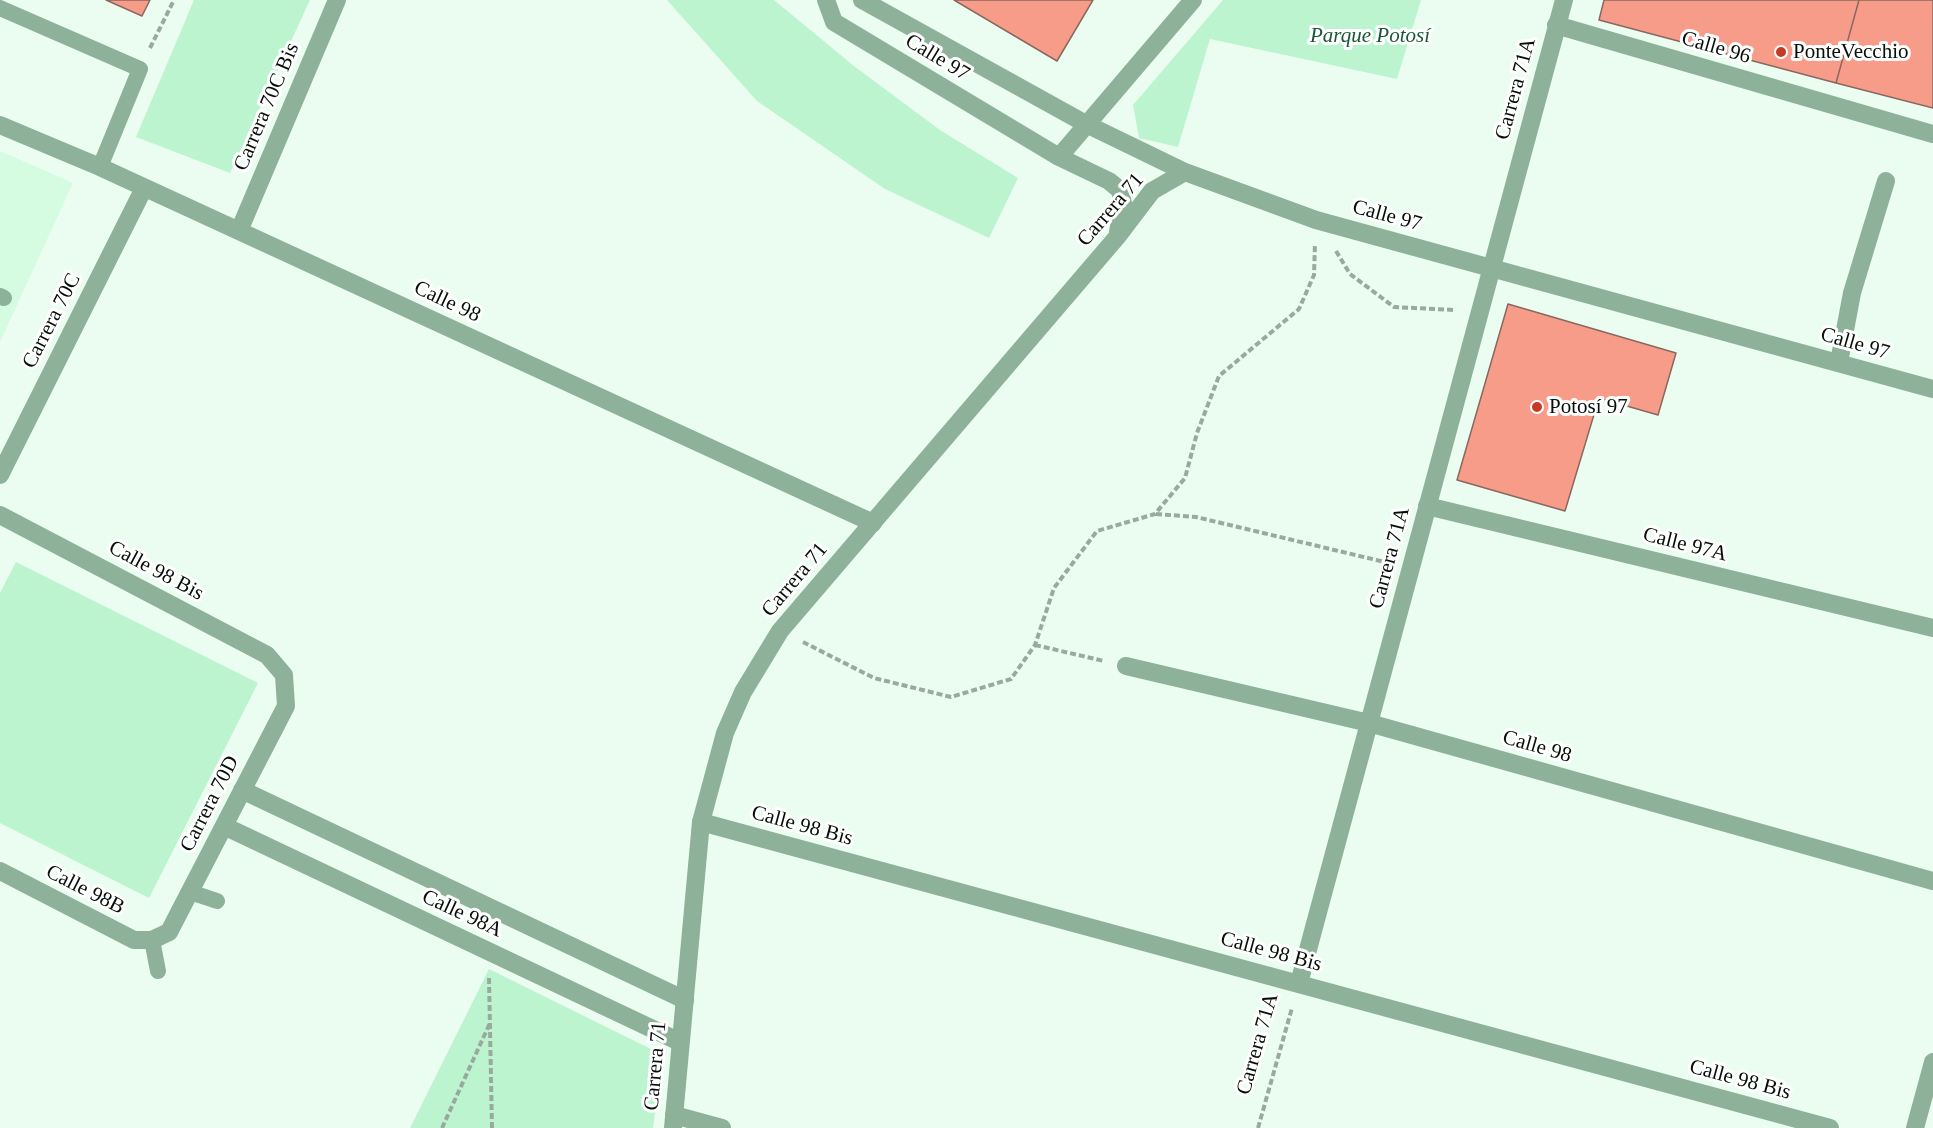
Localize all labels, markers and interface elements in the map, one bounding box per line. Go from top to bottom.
park label: Parque Potosí [1310,23,1430,49]
street label: Calle 96 [1679,26,1753,70]
street label: Calle 97 [900,29,974,87]
street label: Carrera 71A [1490,35,1542,143]
street label: Carrera 70C Bis [229,39,305,175]
place label: PonteVecchio [1793,39,1908,65]
marker: PonteVecchio [1774,45,1788,59]
street label: Carrera 71 [1072,168,1150,252]
street label: Calle 97 [1350,195,1424,237]
street label: Carrera 70C [17,269,87,373]
street label: Calle 98 [410,276,484,328]
street label: Calle 97 [1818,322,1892,366]
place label: Potosí 97 [1549,394,1628,420]
marker: Potosí 97 [1530,400,1544,414]
street label: Carrera 71A [1364,504,1416,612]
street label: Calle 97A [1640,522,1730,568]
street label: Calle 98 Bis [104,536,208,606]
street label: Carrera 71 [757,538,833,622]
street label: Calle 98 [1500,725,1574,769]
street label: Carrera 70D [175,752,245,856]
street label: Calle 98 Bis [749,800,855,852]
street label: Calle 98B [42,860,128,920]
street label: Calle 98A [418,884,506,944]
street label: Calle 98 Bis [1218,926,1324,978]
street label: Carrera 71A [1232,990,1284,1098]
street label: Carrera 71 [640,1020,672,1112]
street label: Calle 98 Bis [1687,1054,1793,1106]

